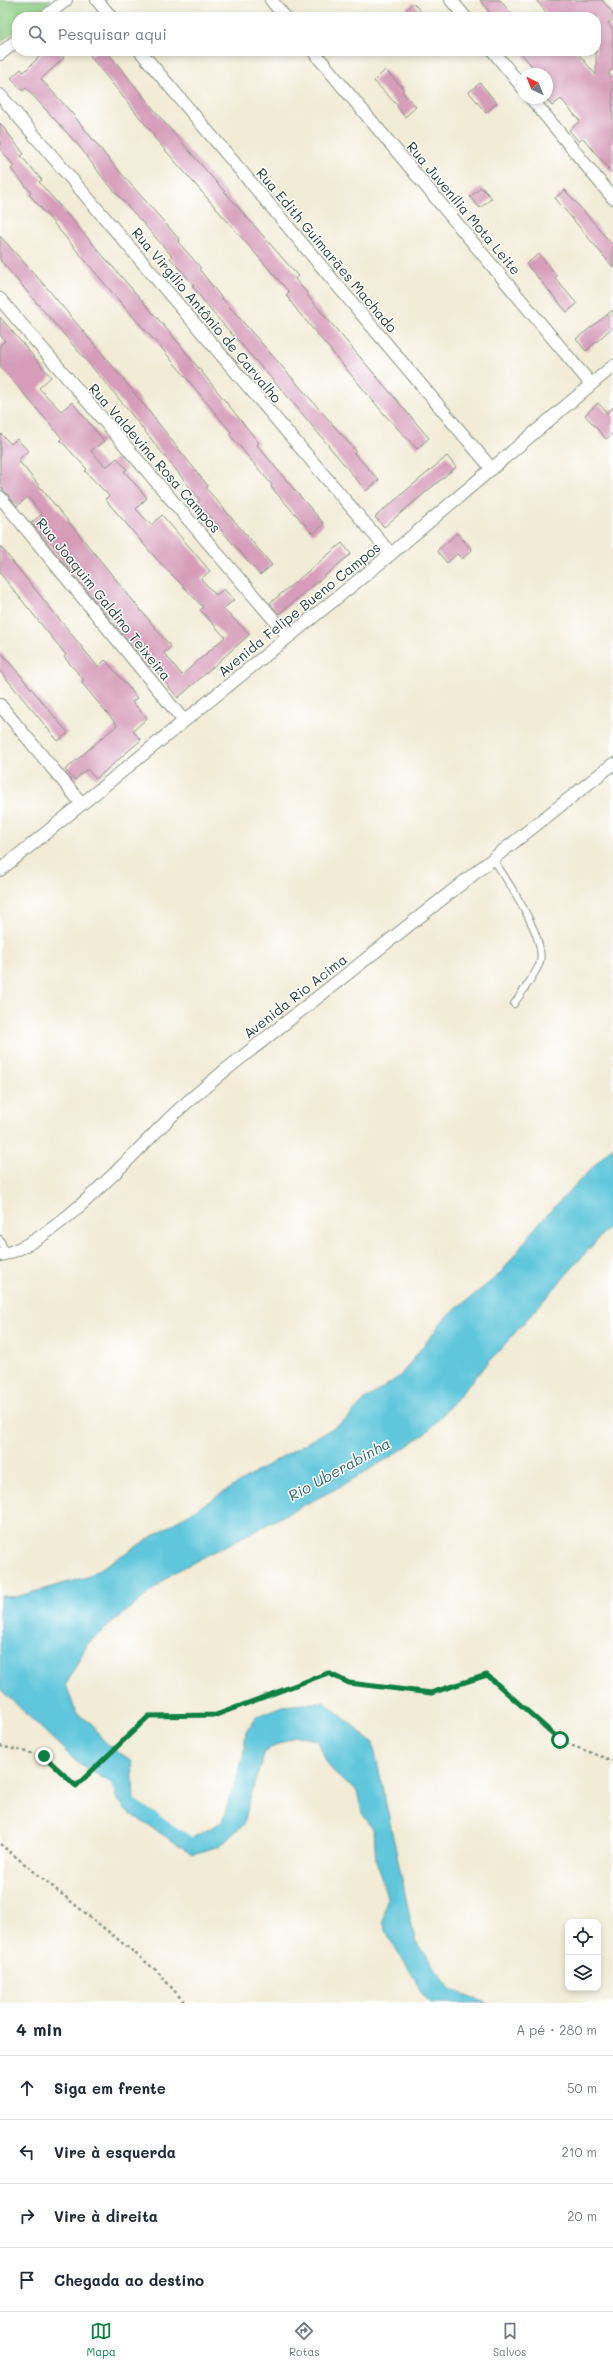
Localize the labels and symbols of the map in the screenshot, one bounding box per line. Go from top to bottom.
north arrow [517,68,553,104]
street label: Rua Juvenília Mota Leite [403,137,525,279]
street label: Rua Edith Guimarães Machado [252,164,402,336]
street label: Rua Virgílio Antônio de Carvalho [128,223,286,407]
street label: Rua Valdevina Rosa Campos [85,379,225,537]
street label: Rua Joaquim Galdino Teixeira [32,514,176,684]
street label: Avenida Felipe Bueno Campos [214,538,384,680]
street label: Avenida Rio Acima [239,950,351,1042]
water label: Rio Uberabinha [284,1433,394,1505]
route start [551,1731,569,1749]
route end [35,1747,53,1765]

